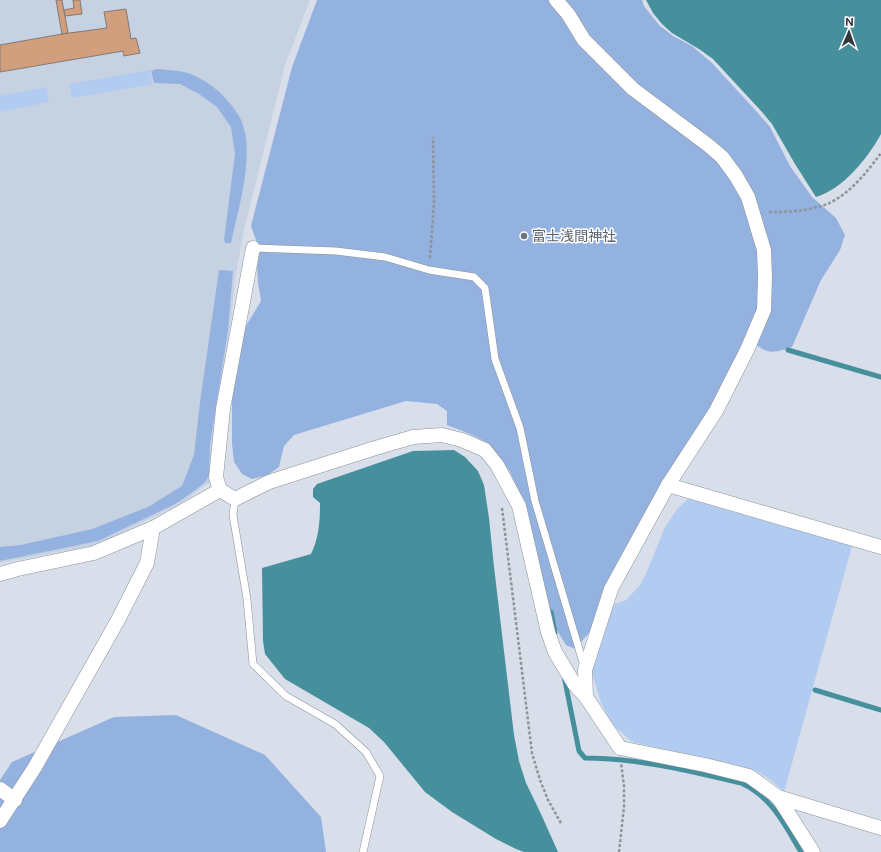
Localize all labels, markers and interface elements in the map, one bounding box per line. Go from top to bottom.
north arrow [829,12,869,52]
text: N [845,16,854,28]
place label: 富士浅間神社 [532,228,616,244]
marker: 富士浅間神社 [519,231,529,241]

